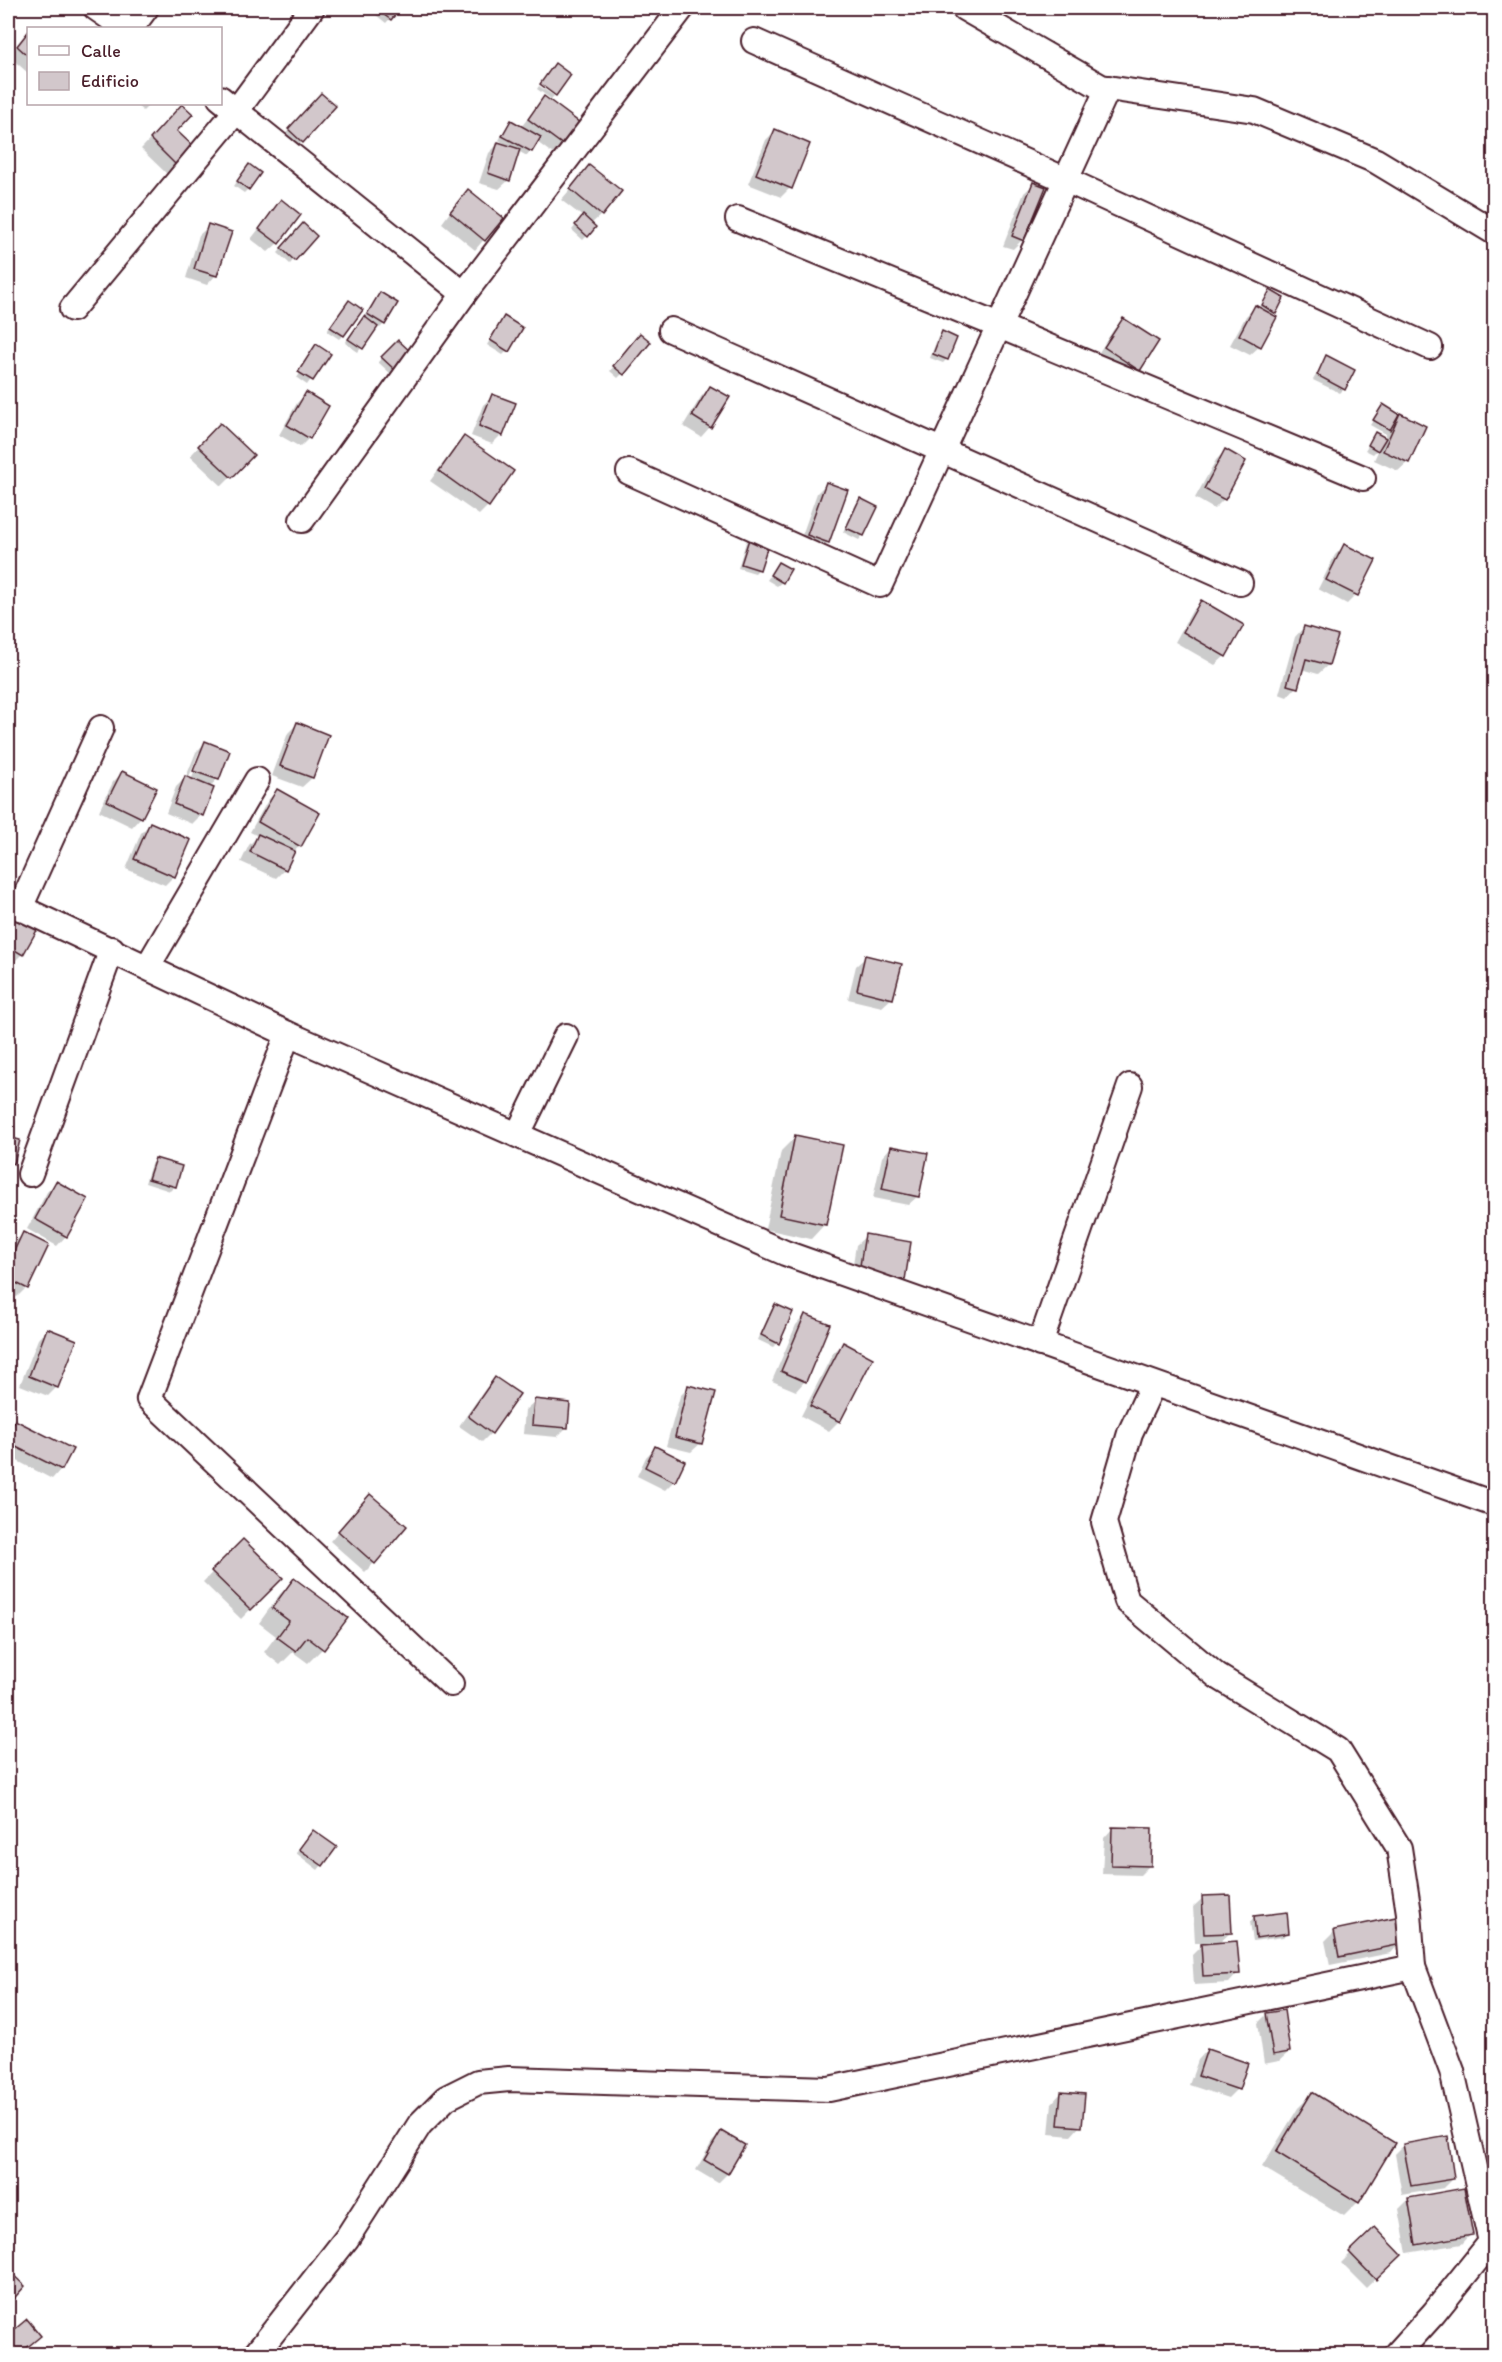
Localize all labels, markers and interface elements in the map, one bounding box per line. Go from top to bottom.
legend [27,27,222,105]
text: Calle [81,40,121,62]
text: Edificio [81,70,139,92]

